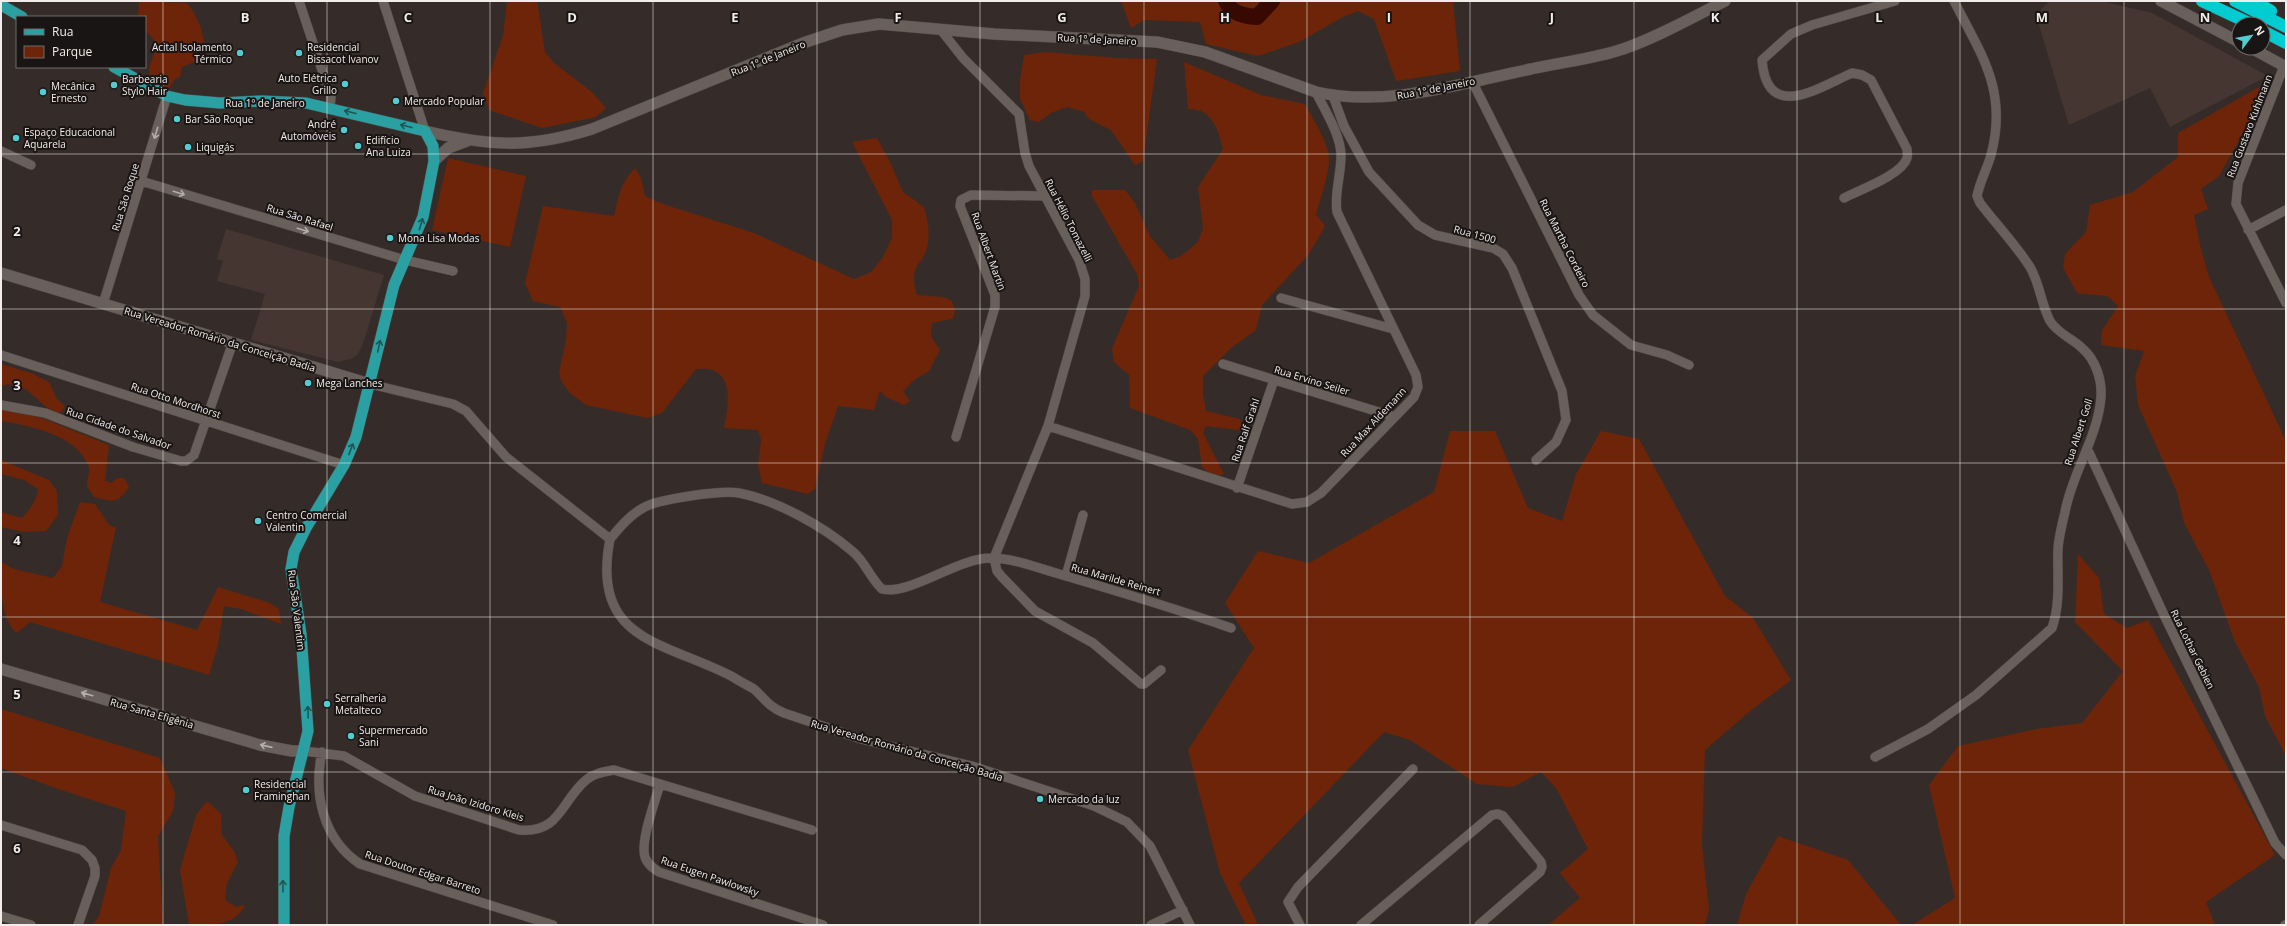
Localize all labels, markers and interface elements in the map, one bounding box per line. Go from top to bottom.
text: B [241,8,250,26]
text: C [404,8,412,26]
text: D [567,8,577,26]
text: E [731,8,739,26]
text: F [894,8,902,26]
text: G [1057,8,1067,26]
text: H [1220,8,1230,26]
text: I [1387,8,1391,26]
text: J [1549,8,1554,26]
text: K [1711,8,1720,26]
text: L [1875,8,1883,26]
text: M [2036,8,2048,26]
text: N [2200,8,2210,26]
legend [16,16,146,68]
north arrow [2231,16,2271,56]
text: Rua [52,23,73,40]
text: N [2251,23,2269,38]
street label: Rua 1º de Janeiro [1057,30,1137,48]
street label: Rua 1º de Janeiro [729,37,807,79]
place label: Acital Isolamento Térmico [152,40,232,66]
place label: Residencial Bissacot Ivanov [307,40,379,66]
text: Parque [52,43,92,60]
marker: Acital Isolamento Térmico [235,48,245,58]
marker: Residencial Bissacot Ivanov [294,48,304,58]
place label: Auto Elétrica Grillo [278,71,337,97]
place label: Barbearia Stylo Hair [122,72,168,98]
street label: Rua Gustavo Kuhlmann [2223,72,2275,180]
street label: Rua 1º de Janeiro [1396,74,1476,102]
place label: Mecânica Ernesto [51,79,95,105]
marker: Auto Elétrica Grillo [340,79,350,89]
marker: Barbearia Stylo Hair [109,80,119,90]
marker: Mecânica Ernesto [38,87,48,97]
place label: Mercado Popular [404,94,484,108]
street label: Rua 1º de Janeiro [225,96,305,110]
marker: Mercado Popular [391,96,401,106]
one-way arrow [344,108,357,116]
place label: Bar São Roque [185,112,254,126]
marker: Bar São Roque [172,114,182,124]
place label: André Automóveis [281,117,336,143]
one-way arrow [400,122,413,130]
place label: Espaço Educacional Aquarela [24,125,115,151]
marker: André Automóveis [339,125,349,135]
one-way arrow [152,127,159,140]
marker: Espaço Educacional Aquarela [11,133,21,143]
place label: Edifício Ana Luiza [366,133,411,159]
place label: Liquigás [196,140,235,154]
marker: Edifício Ana Luiza [353,141,363,151]
marker: Liquigás [183,142,193,152]
street label: Rua São Roque [108,161,142,233]
street label: Rua Hélio Tomazelli [1042,176,1096,264]
one-way arrow [172,190,185,197]
street label: Rua Martha Cordeiro [1537,196,1593,290]
street label: Rua São Rafael [265,200,335,234]
street label: Rua Albert Martin [968,210,1010,292]
one-way arrow [418,217,425,230]
text: 2 [13,222,21,240]
street label: Rua 1500 [1452,222,1498,246]
one-way arrow [297,227,310,234]
place label: Mona Lisa Modas [398,231,480,245]
marker: Mona Lisa Modas [385,233,395,243]
street label: Rua Vereador Romário da Conceição Badia [123,303,317,375]
one-way arrow [375,340,383,353]
street label: Rua Ervino Seiler [1273,362,1351,398]
text: 3 [13,376,21,394]
place label: Mega Lanches [316,376,383,390]
marker: Mega Lanches [303,378,313,388]
street label: Rua Otto Mordhorst [129,379,223,421]
street label: Rua Max Aldemann [1337,384,1409,460]
street label: Rua Ralf Grahl [1228,396,1262,464]
street label: Rua Albert Goll [2061,397,2095,467]
street label: Rua Cidade do Salvador [65,403,173,453]
one-way arrow [348,444,356,456]
place label: Centro Comercial Valentin [266,508,347,534]
marker: Centro Comercial Valentin [253,516,263,526]
text: 4 [13,531,21,549]
street label: Rua Marilde Reinert [1070,560,1163,599]
street label: Rua São Valentim [285,569,309,651]
street label: Rua Lothar Gebien [2168,607,2218,691]
text: 5 [13,685,21,703]
one-way arrow [81,690,94,697]
place label: Serralheria Metalteco [335,691,386,717]
street label: Rua Santa Efigênia [109,694,195,732]
marker: Serralheria Metalteco [322,699,332,709]
one-way arrow [304,706,311,719]
street label: Rua Vereador Romário da Conceição Badia [809,716,1005,784]
place label: Supermercado Sani [359,723,428,749]
marker: Supermercado Sani [346,731,356,741]
one-way arrow [259,742,272,750]
place label: Residencial Framinghan [254,777,310,803]
street label: Rua João Izidoro Kleis [426,782,526,824]
marker: Residencial Framinghan [241,785,251,795]
place label: Mercado da luz [1048,792,1120,806]
marker: Mercado da luz [1035,794,1045,804]
text: 6 [13,839,21,857]
street label: Rua Doutor Edgar Barreto [363,847,483,897]
street label: Rua Eugen Pawlowsky [659,853,762,900]
one-way arrow [279,880,287,893]

